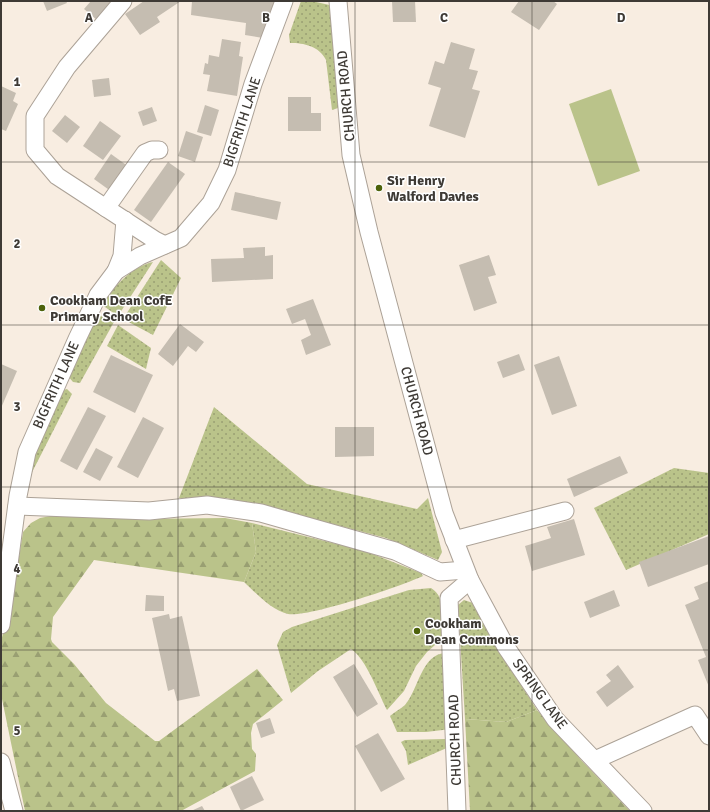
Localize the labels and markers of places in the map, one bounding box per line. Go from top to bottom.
place label: Sir Henry Walford Davies [387,172,479,205]
marker: Sir Henry Walford Davies [374,183,384,193]
place label: Cookham Dean CofE Primary School [50,292,173,325]
marker: Cookham Dean CofE Primary School [37,303,47,313]
place label: Cookham Dean Commons [425,615,519,648]
marker: Cookham Dean Commons [412,626,422,636]

